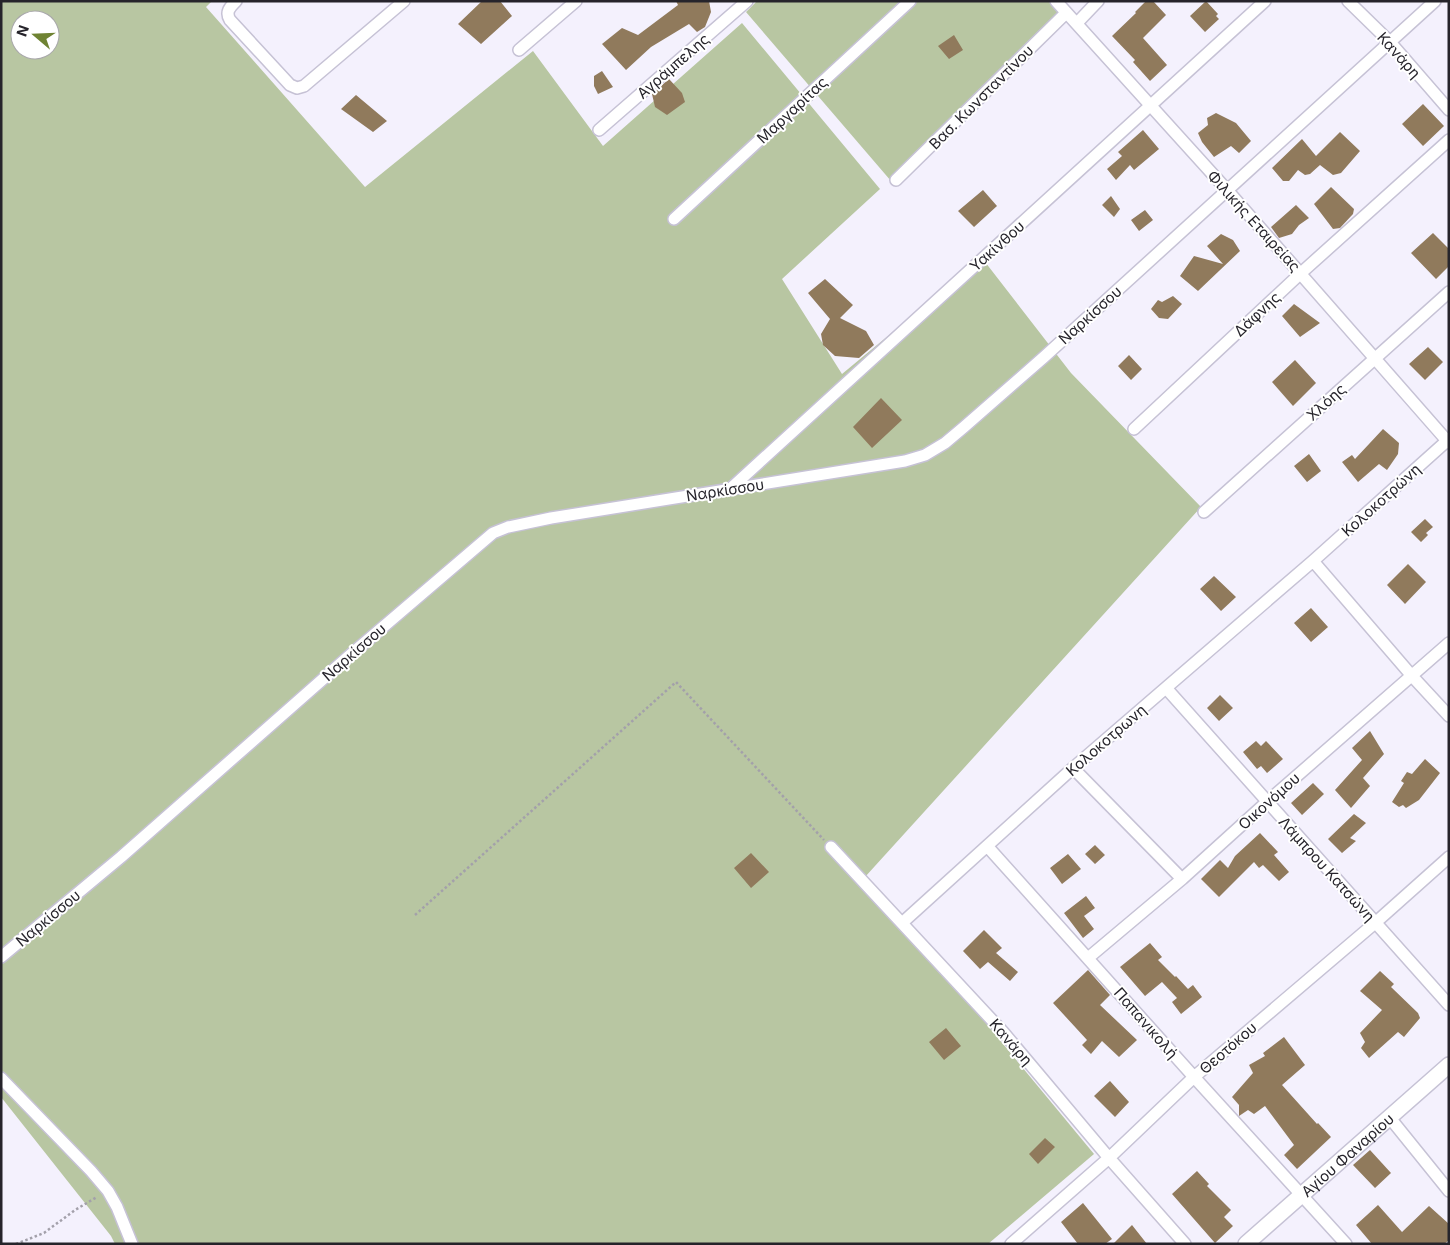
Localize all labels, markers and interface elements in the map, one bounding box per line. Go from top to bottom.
north arrow [10,10,60,60]
text: N [12,23,32,38]
street label: Κανάρη [1373,28,1425,82]
street label: Αγράμπελης [633,29,713,103]
street label: Βασ. Κωνσταντίνου [925,41,1037,153]
street label: Μαργαρίτας [753,72,831,148]
street label: Φιλικής Εταιρείας [1203,166,1305,276]
street label: Υακίνθου [966,216,1028,276]
street label: Ναρκίσσου [1054,282,1126,348]
street label: Δάφνης [1230,288,1284,340]
street label: Χλόης [1302,379,1350,425]
street label: Κολοκοτρώνη [1337,459,1425,541]
street label: Ναρκίσσου [685,474,765,506]
street label: Ναρκίσσου [318,619,390,685]
street label: Κολοκοτρωνη [1062,700,1150,780]
street label: Οικονόμου [1234,768,1304,834]
street label: Λάμπρου Κατσώνη [1275,813,1379,925]
street label: Ναρκίσσου [12,885,84,951]
street label: Παπανικολή [1110,983,1182,1063]
street label: Κανάρη [985,1015,1037,1069]
street label: Θεοτόκου [1195,1018,1261,1078]
street label: Αγίου Φαναρίου [1297,1109,1397,1201]

